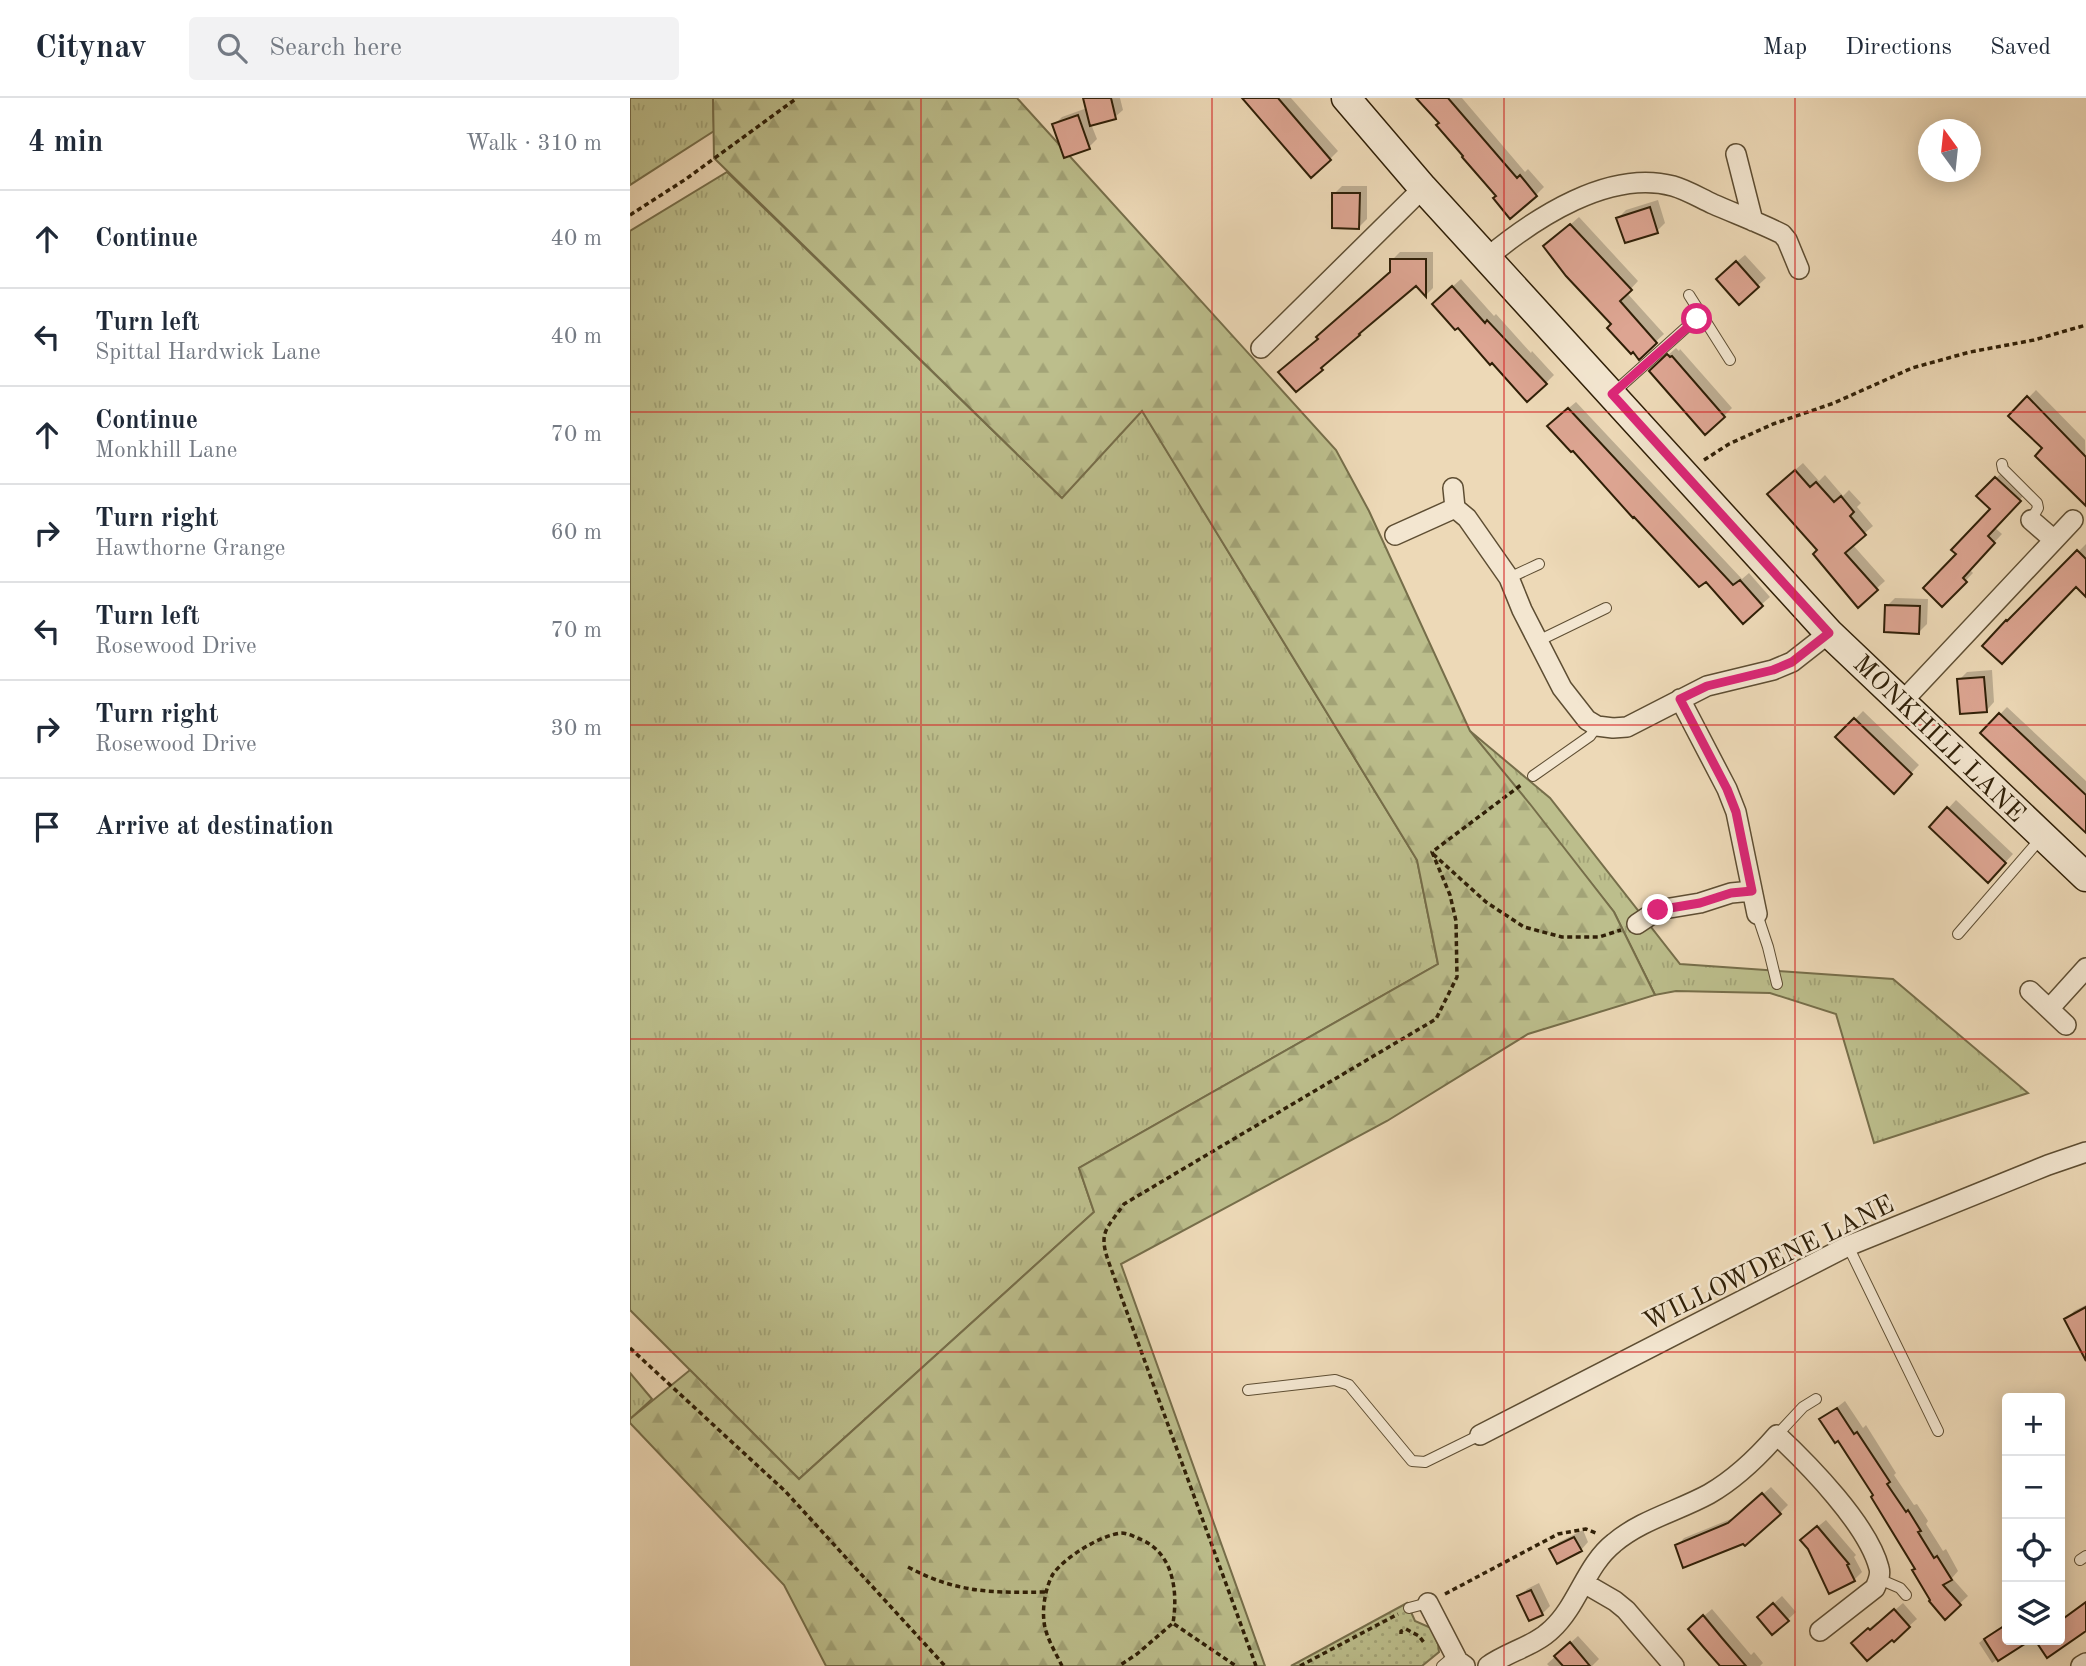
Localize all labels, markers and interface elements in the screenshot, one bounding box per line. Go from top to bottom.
search box [189,17,679,80]
icon: search [213,29,251,67]
text: Citynav [35,32,147,65]
text: Search here [269,35,402,61]
text: Map [1763,36,1807,60]
text: Directions [1845,36,1952,60]
text: Saved [1990,36,2051,60]
north arrow [1918,119,1981,182]
text: 4 min [28,128,103,158]
text: Walk · 310 m [466,132,602,155]
icon: ahead [28,220,66,258]
text: Continue [95,226,198,252]
text: 40 m [551,227,602,250]
route start [1681,303,1712,334]
text: Turn left [95,310,200,336]
icon: left [28,318,66,356]
text: 40 m [551,325,602,348]
text: Spittal Hardwick Lane [95,341,321,364]
text: Continue [95,408,198,434]
icon: ahead [28,416,66,454]
text: 70 m [551,423,602,446]
text: Monkhill Lane [95,439,237,462]
text: Turn right [95,506,218,532]
icon: right [28,514,66,552]
text: 60 m [551,521,602,544]
text: Hawthorne Grange [95,537,285,560]
text: Turn left [95,604,200,630]
icon: left [28,612,66,650]
text: 70 m [551,619,602,642]
text: Rosewood Drive [95,635,257,658]
street label: MONKHILL LANE [1848,651,2030,828]
text: Turn right [95,702,218,728]
icon: right [28,710,66,748]
text: 30 m [551,717,602,740]
text: Rosewood Drive [95,733,257,756]
icon: arrive [28,808,66,846]
text: Arrive at destination [95,814,334,840]
route end [1642,894,1673,925]
street label: WILLOWDENE LANE [1639,1192,1898,1336]
map controls [2002,1393,2065,1645]
button: + [2002,1393,2065,1456]
button: − [2002,1456,2065,1519]
button: locate [2002,1519,2065,1582]
button: layers [2002,1582,2065,1645]

